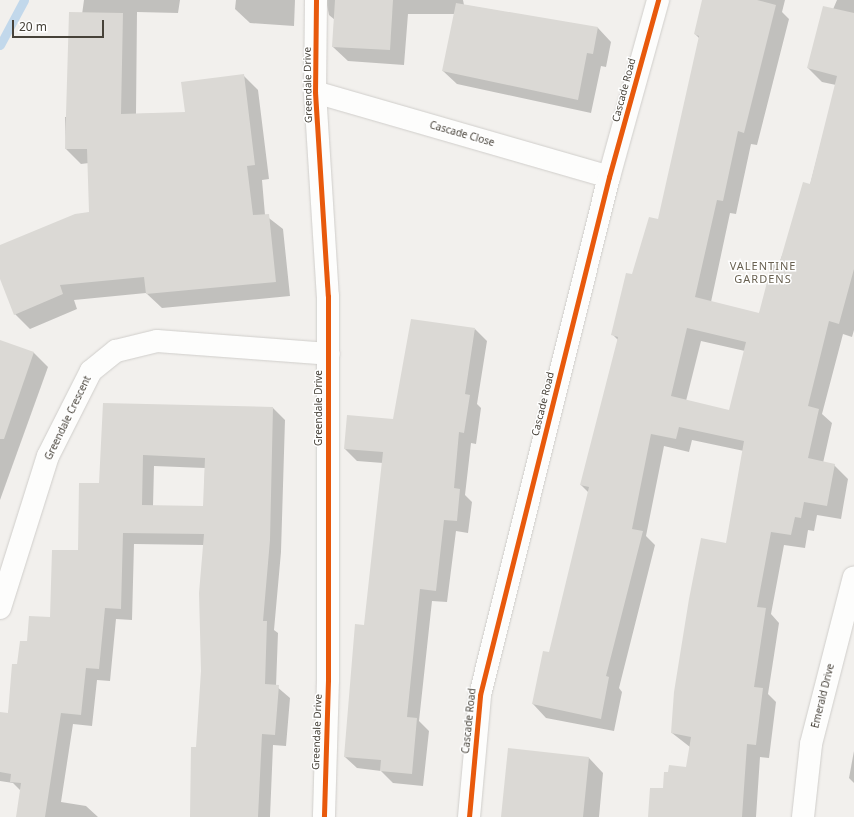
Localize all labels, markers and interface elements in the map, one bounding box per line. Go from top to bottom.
scale bar [14,12,106,38]
text: 20 m [19,18,47,35]
street label: Greendale Drive [301,47,315,123]
street label: Cascade Road [610,57,638,123]
street label: Cascade Close [428,119,496,149]
district label: VALENTINE GARDENS [730,260,796,286]
street label: Greendale Drive [313,370,325,446]
street label: Cascade Road [529,371,557,437]
street label: Greendale Crescent [42,374,94,462]
street label: Emerald Drive [809,662,837,730]
street label: Cascade Road [460,688,478,754]
street label: Greendale Drive [310,694,324,770]

